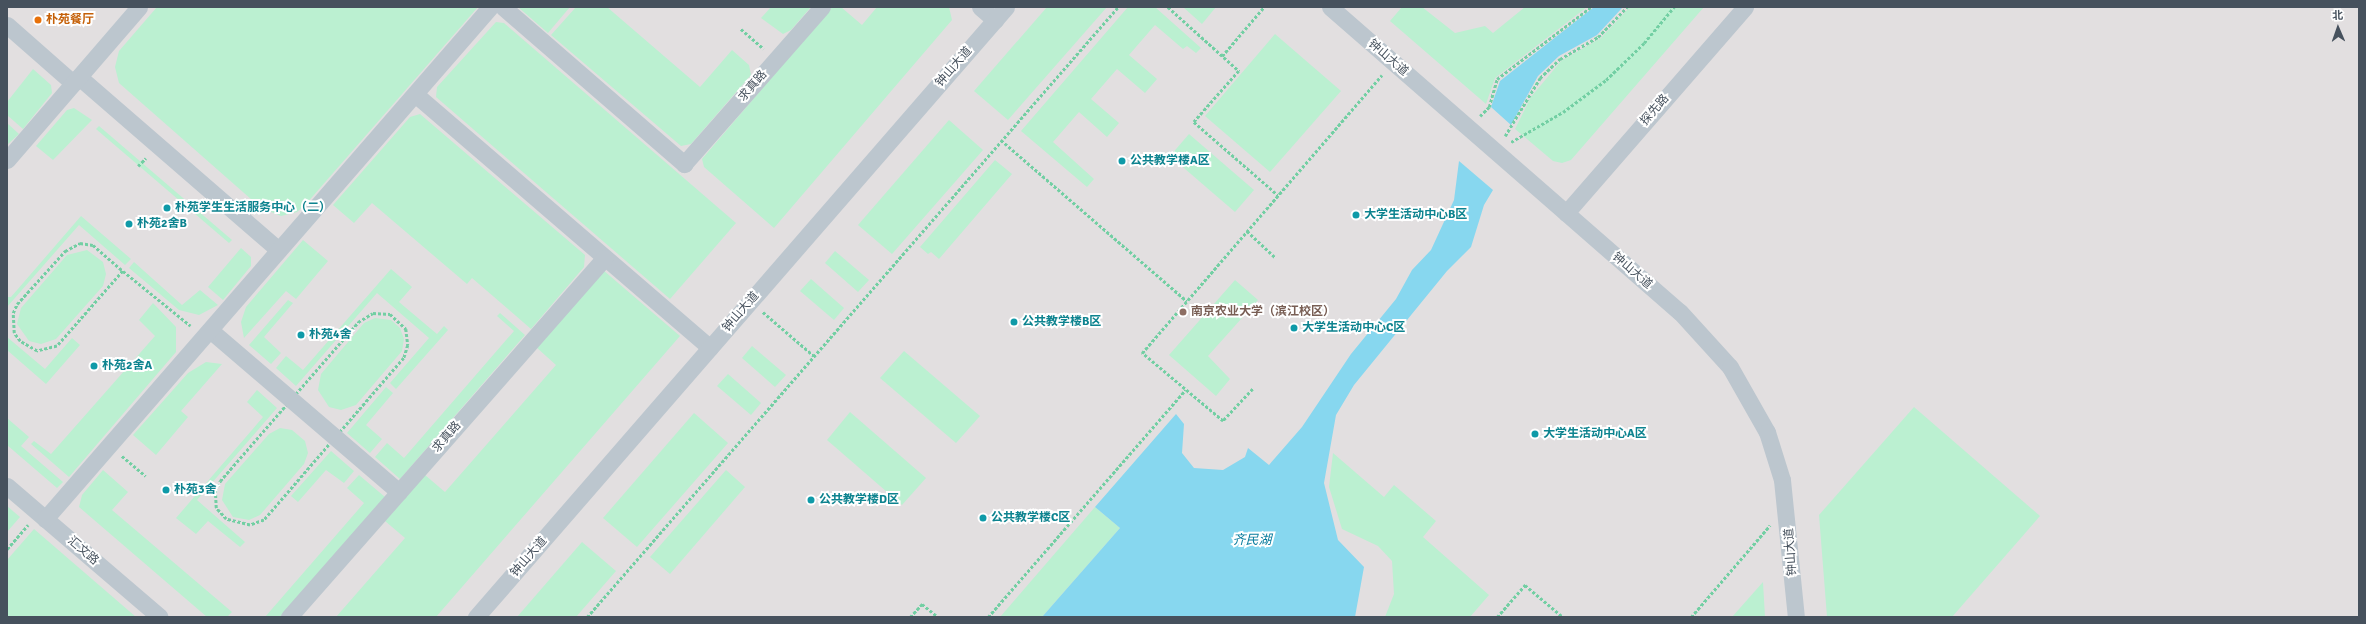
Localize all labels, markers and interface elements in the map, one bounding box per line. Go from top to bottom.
north arrow [2318,8,2358,48]
text: 北 [2332,9,2343,22]
place label: 朴苑餐厅 [46,13,94,27]
marker: 朴苑餐厅 [33,15,43,25]
street label: 钟山大道 [1365,37,1411,79]
street label: 钟山大道 [933,44,975,90]
street label: 求真路 [736,68,770,104]
street label: 探先路 [1638,92,1672,128]
place label: 公共教学楼A区 [1130,154,1210,168]
marker: 公共教学楼A区 [1117,156,1127,166]
place label: 朴苑学生生活服务中心（二） [175,201,331,215]
marker: 朴苑学生生活服务中心（二） [162,203,172,213]
place label: 大学生活动中心B区 [1364,208,1467,222]
marker: 大学生活动中心B区 [1351,210,1361,220]
place label: 朴苑2舍B [137,217,187,231]
marker: 朴苑2舍B [124,219,134,229]
street label: 钟山大道 [1609,250,1655,292]
street label: 钟山大道 [720,289,762,335]
place label: 南京农业大学（滨江校区） [1191,305,1335,319]
marker: 南京农业大学（滨江校区） [1178,307,1188,317]
place label: 公共教学楼B区 [1022,315,1101,329]
marker: 公共教学楼B区 [1009,317,1019,327]
place label: 大学生活动中心C区 [1302,321,1405,335]
marker: 大学生活动中心C区 [1289,323,1299,333]
place label: 朴苑4舍 [309,328,351,342]
marker: 朴苑4舍 [296,330,306,340]
place label: 朴苑2舍A [102,359,152,373]
marker: 朴苑2舍A [89,361,99,371]
street label: 求真路 [430,419,464,455]
place label: 大学生活动中心A区 [1543,427,1647,441]
marker: 大学生活动中心A区 [1530,429,1540,439]
place label: 朴苑3舍 [174,483,216,497]
marker: 朴苑3舍 [161,485,171,495]
place label: 公共教学楼D区 [819,493,899,507]
marker: 公共教学楼D区 [806,495,816,505]
place label: 公共教学楼C区 [991,511,1070,525]
marker: 公共教学楼C区 [978,513,988,523]
street label: 钟山大道 [1782,528,1800,576]
water label: 齐民湖 [1233,532,1271,548]
street label: 汇文路 [65,534,101,568]
street label: 钟山大道 [508,534,550,580]

